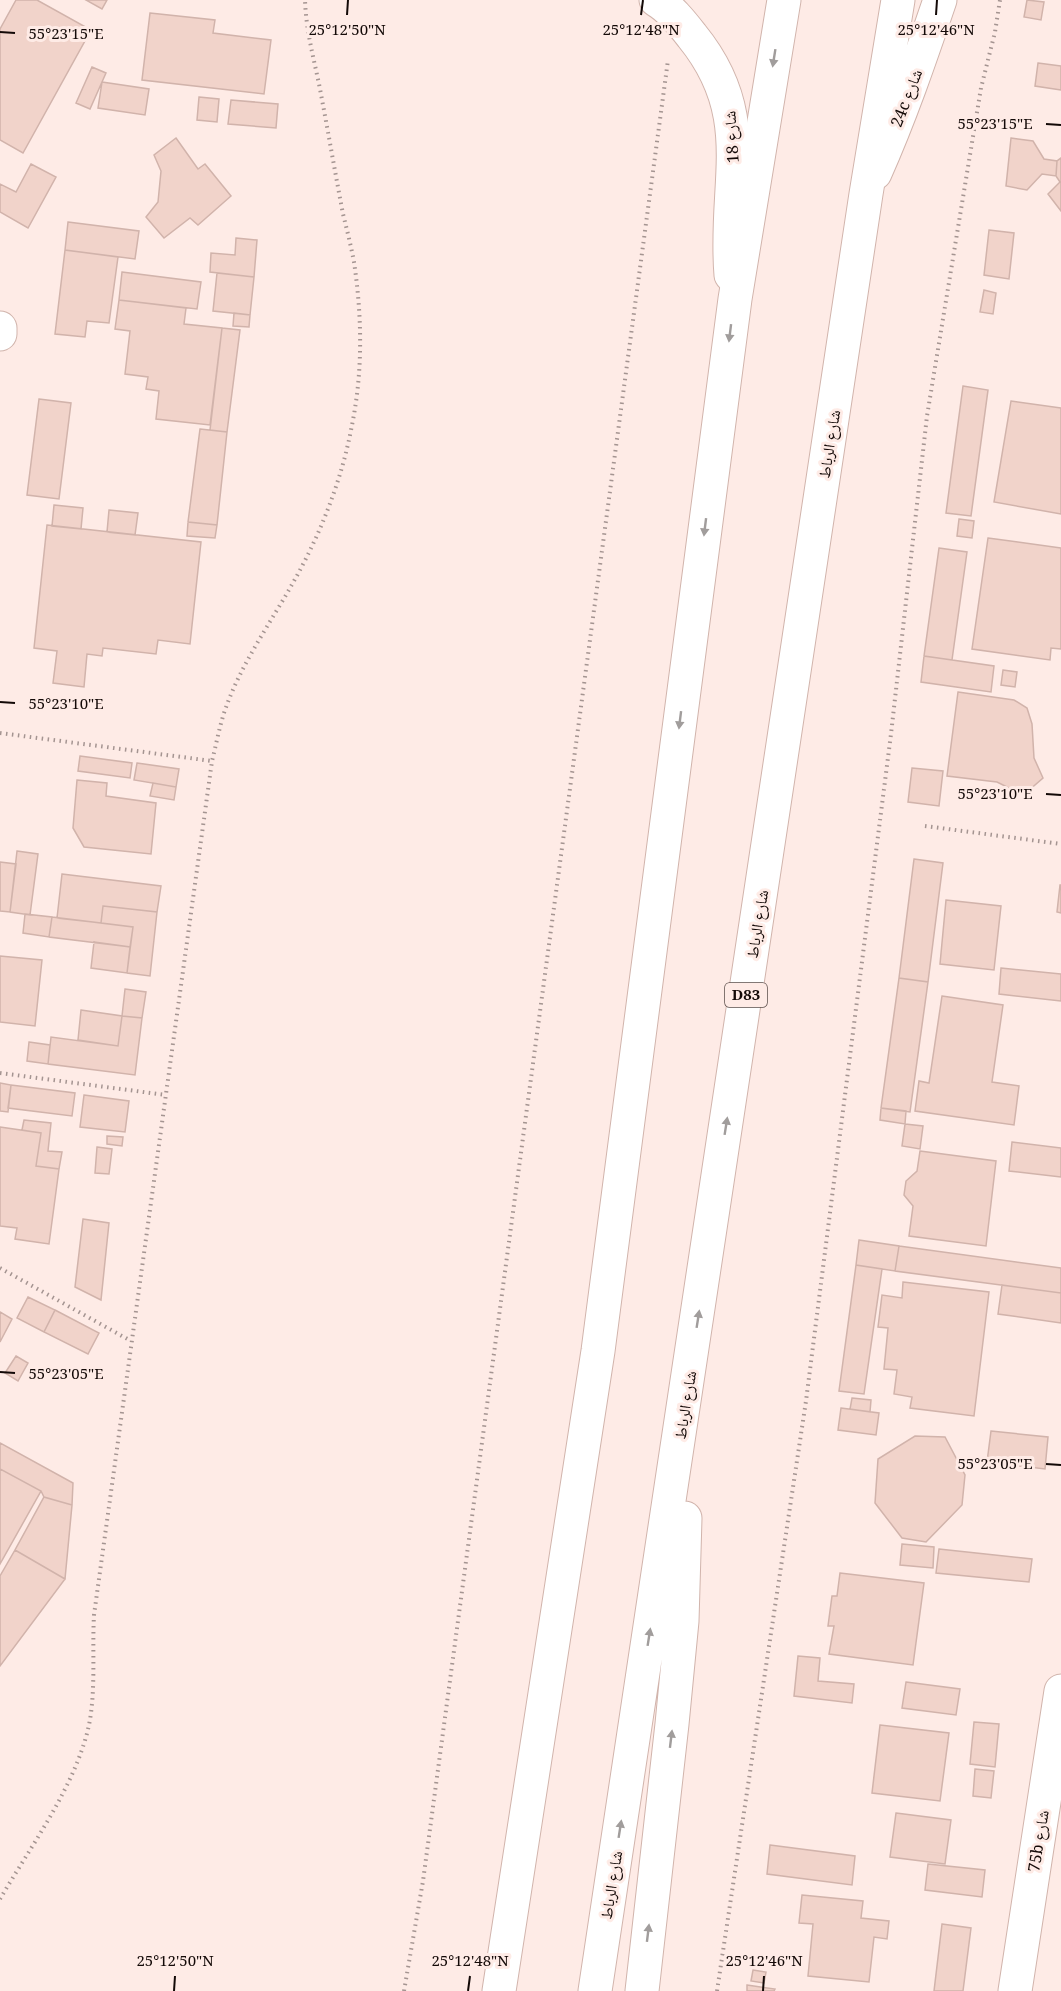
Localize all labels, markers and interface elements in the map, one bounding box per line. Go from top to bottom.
text: 25°12'50"N [308,19,386,39]
text: 25°12'48"N [602,19,680,39]
text: 25°12'46"N [897,19,975,39]
text: 55°23'15"E [28,23,104,43]
one-way arrow [770,48,779,67]
street label: 24c شارع [885,66,927,130]
street label: شارع 18 [718,110,744,164]
text: 55°23'15"E [957,113,1033,133]
one-way arrow [726,324,735,343]
street label: شارع الرباط [813,408,845,480]
one-way arrow [701,517,710,536]
text: 55°23'10"E [28,693,104,713]
one-way arrow [676,711,685,730]
text: 55°23'10"E [957,783,1033,803]
street label: شارع الرباط [741,888,773,960]
road number: D83 [725,983,767,1007]
one-way arrow [722,1117,731,1136]
one-way arrow [693,1310,702,1329]
text: 55°23'05"E [28,1363,104,1383]
street label: شارع الرباط [669,1369,701,1441]
text: 55°23'05"E [957,1453,1033,1473]
one-way arrow [645,1627,654,1646]
one-way arrow [666,1730,675,1749]
street label: 75b شارع [1022,1809,1054,1873]
one-way arrow [615,1820,624,1839]
street label: شارع الرباط [595,1849,627,1921]
one-way arrow [644,1923,653,1942]
text: 25°12'50"N [136,1950,214,1970]
text: 25°12'48"N [431,1950,509,1970]
text: 25°12'46"N [725,1950,803,1970]

